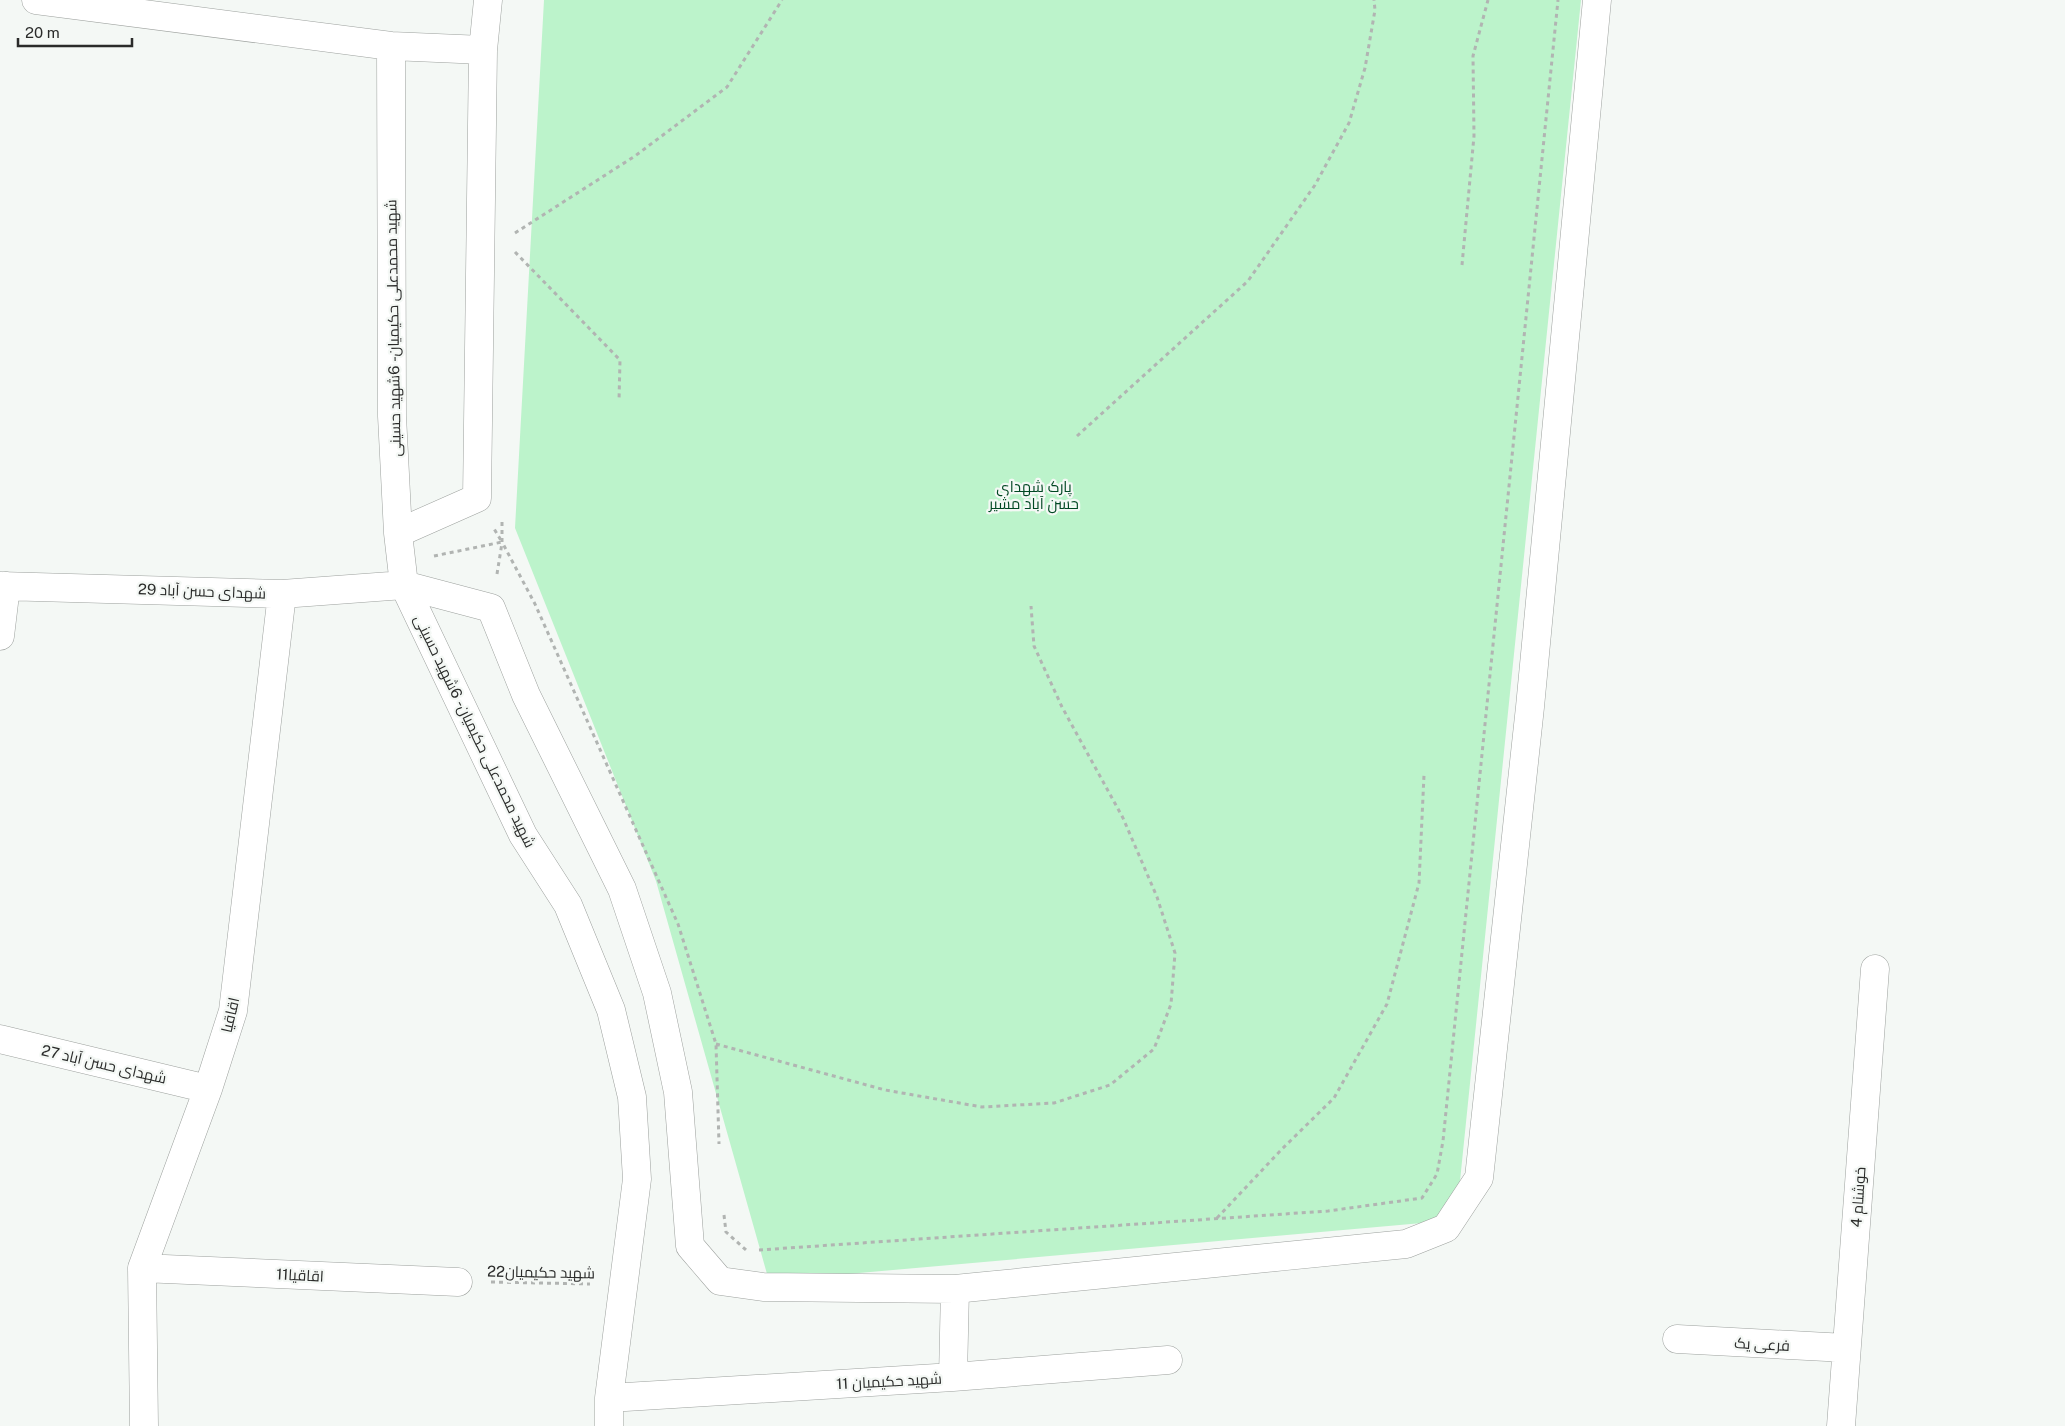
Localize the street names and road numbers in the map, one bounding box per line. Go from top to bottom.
street label: شهید محمدعلی حکیمیان - 6شهید حسینی [382,199,406,457]
street label: شهدای حسن آباد 29 [138,580,266,604]
street label: شهید محمدعلی حکیمیان - 6شهید حسینی [409,612,539,851]
street label: اقاقیا [218,996,242,1034]
street label: شهدای حسن آباد 27 [39,1041,168,1089]
street label: خوشنام 4 [1847,1166,1871,1228]
street label: شهید حکیمیان22 [487,1263,595,1283]
street label: 11اقاقیا [276,1265,324,1285]
street label: فرعی یک [1734,1334,1790,1356]
street label: شهید حکیمیان 11 [836,1370,942,1394]

